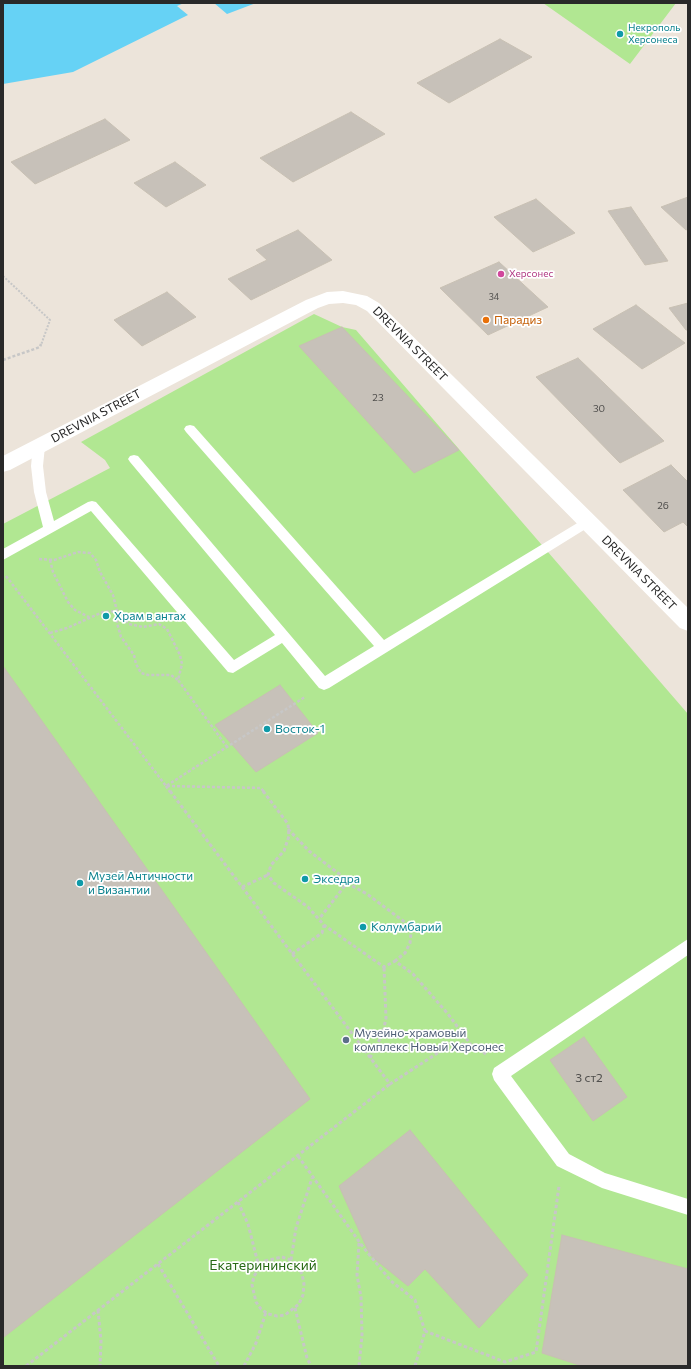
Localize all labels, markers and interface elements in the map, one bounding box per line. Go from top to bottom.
place label: Некрополь Херсонеса [628,22,680,46]
marker: Некрополь Херсонеса [615,29,625,39]
place label: Херсонес [509,268,553,280]
marker: Херсонес [496,269,506,279]
house number: 34 [489,292,499,302]
street label: DREVNIA STREET [370,304,450,384]
place label: Парадиз [494,313,542,327]
marker: Парадиз [481,315,491,325]
street label: DREVNIA STREET [49,386,143,446]
house number: 23 [372,392,384,404]
house number: 30 [593,403,605,415]
house number: 26 [657,500,669,512]
street label: DREVNIA STREET [599,533,679,613]
place label: Храм в антах [114,609,186,623]
marker: Храм в антах [101,611,111,621]
place label: Восток-1 [275,722,325,736]
marker: Восток-1 [262,724,272,734]
place label: Музей Античности и Византии [88,869,193,897]
place label: Экседра [313,872,360,886]
marker: Экседра [300,874,310,884]
marker: Музей Античности и Византии [75,878,85,888]
place label: Колумбарий [371,920,442,934]
marker: Колумбарий [358,922,368,932]
place label: Музейно-храмовый комплекс Новый Херсонес [354,1026,504,1054]
marker: Музейно-храмовый комплекс Новый Херсонес [341,1035,351,1045]
house number: 3 ст2 [575,1071,603,1085]
park label: Екатерининский [209,1257,317,1273]

